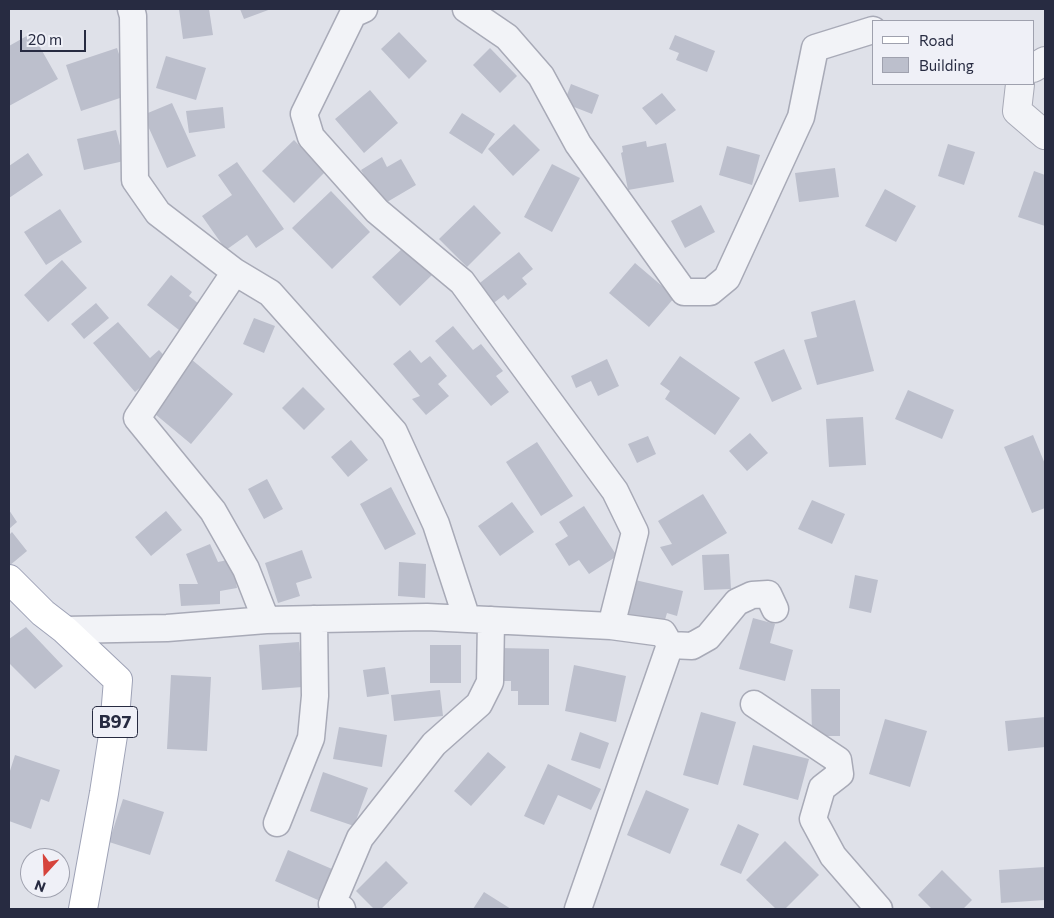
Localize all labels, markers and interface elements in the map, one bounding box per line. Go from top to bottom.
scale bar [22,20,89,52]
legend [872,20,1034,85]
text: 20 m [28,30,62,48]
text: Road [919,31,954,49]
text: Building [919,56,974,74]
road number: B97 [92,706,138,738]
north arrow [20,848,70,898]
text: N [32,877,48,896]

